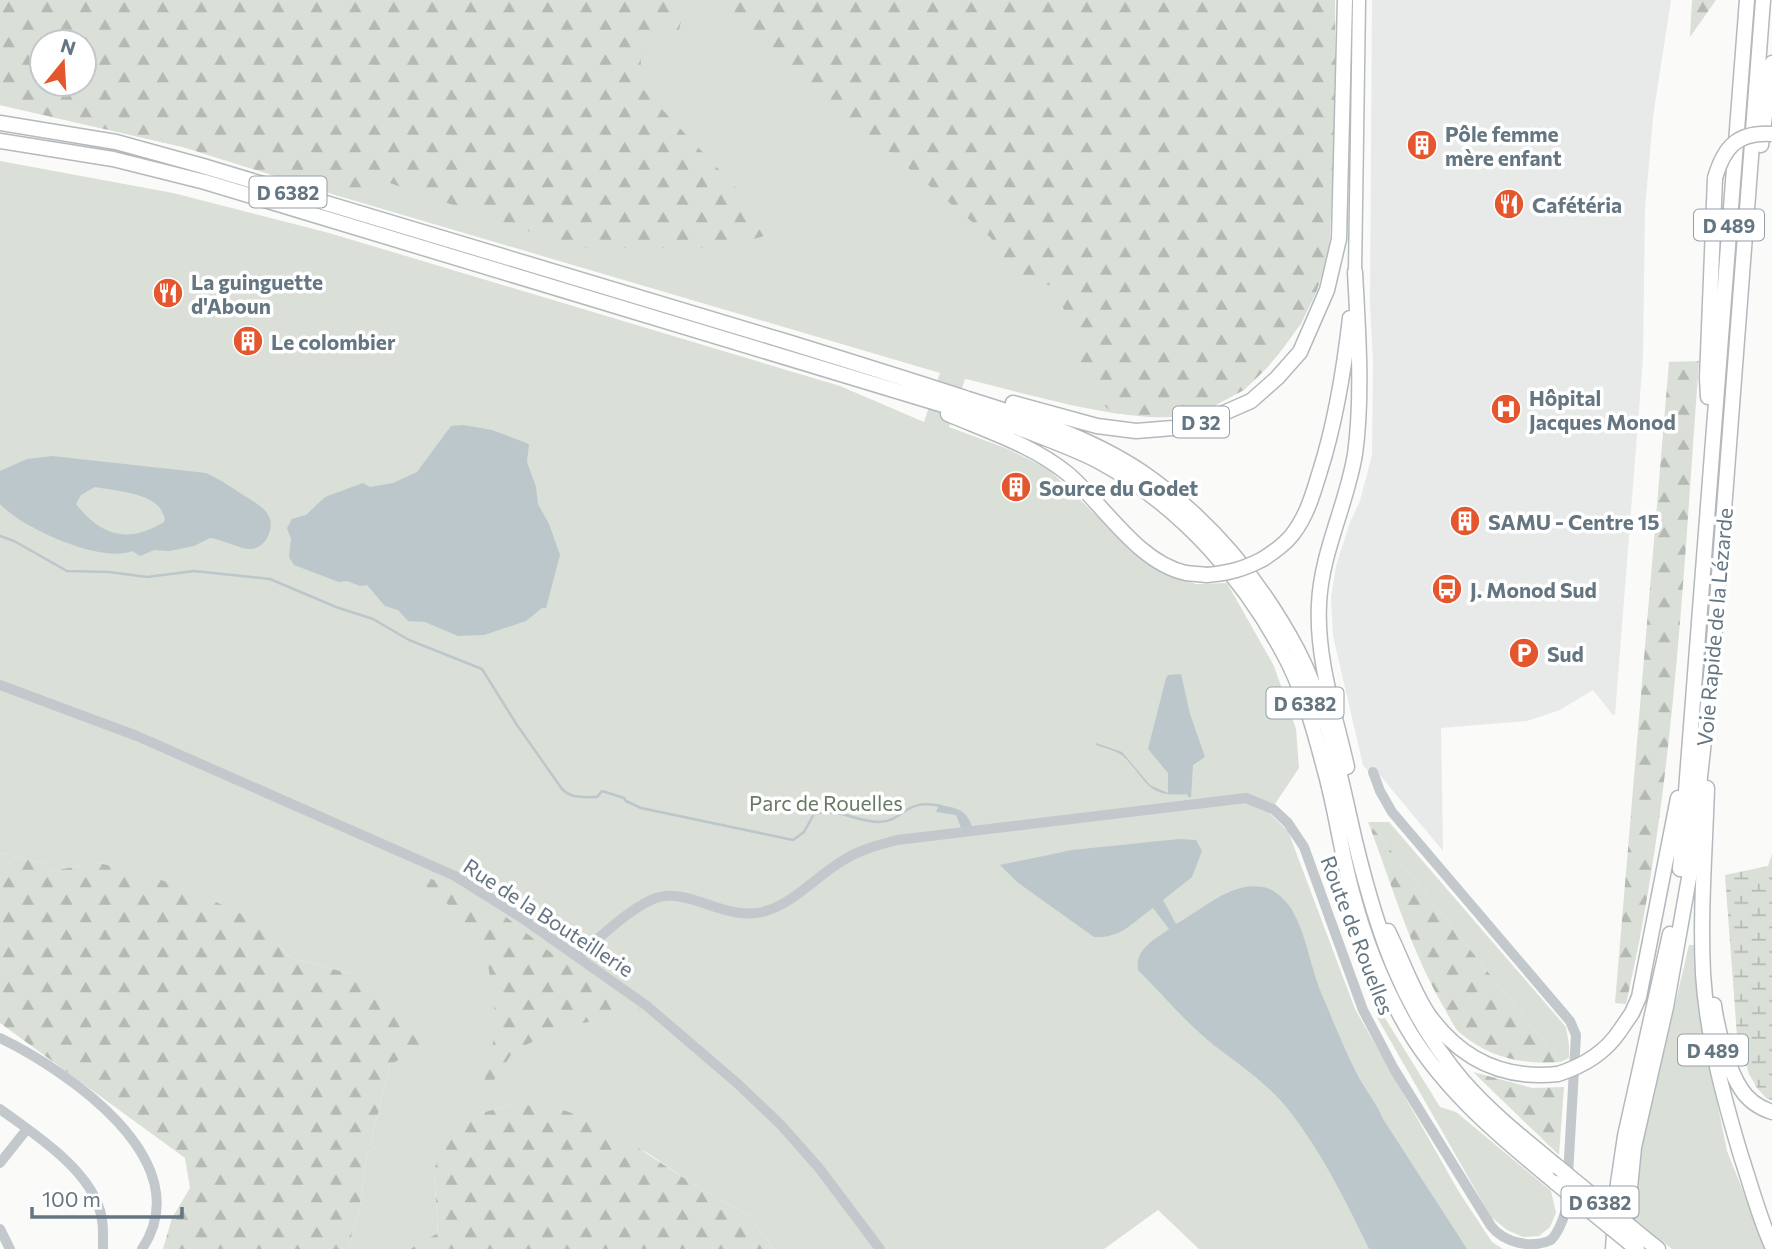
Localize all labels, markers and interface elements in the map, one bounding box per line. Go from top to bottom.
north arrow [28,28,98,98]
text: N [58,33,79,59]
place label: Pôle femme mère enfant [1445,121,1562,170]
building icon: Pôle femme mère enfant [1405,128,1439,162]
road number: D 6382 [250,176,326,208]
restaurant icon: Cafétéria [1492,187,1526,221]
place label: Cafétéria [1532,192,1622,217]
road number: D 489 [1694,210,1764,241]
place label: La guinguette d'Aboun [191,269,323,318]
restaurant icon: La guinguette d'Aboun [151,276,185,310]
building icon: Le colombier [231,324,265,358]
place label: Le colombier [271,329,396,354]
place label: Hôpital Jacques Monod [1529,385,1676,434]
hospital icon: Hôpital Jacques Monod [1489,392,1523,426]
road number: D 32 [1173,406,1229,438]
building icon: Source du Godet [999,470,1033,504]
place label: Source du Godet [1039,475,1198,500]
building icon: SAMU - Centre 15 [1448,504,1482,538]
street label: Voie Rapide de la Lézarde [1691,507,1737,747]
place label: SAMU - Centre 15 [1488,509,1660,534]
bus stop icon: J. Monod Sud [1430,572,1464,606]
place label: J. Monod Sud [1470,577,1597,602]
parking icon: Sud [1507,636,1541,670]
place label: Sud [1547,641,1584,666]
road number: D 6382 [1266,688,1344,718]
park label: Parc de Rouelles [749,790,903,815]
street label: Route de Rouelles [1316,852,1400,1018]
street label: Rue de la Bouteillerie [459,853,639,981]
road number: D 489 [1678,1034,1748,1066]
scale bar [32,1176,182,1220]
text: 100 m [42,1186,101,1211]
road number: D 6382 [1562,1186,1638,1218]

